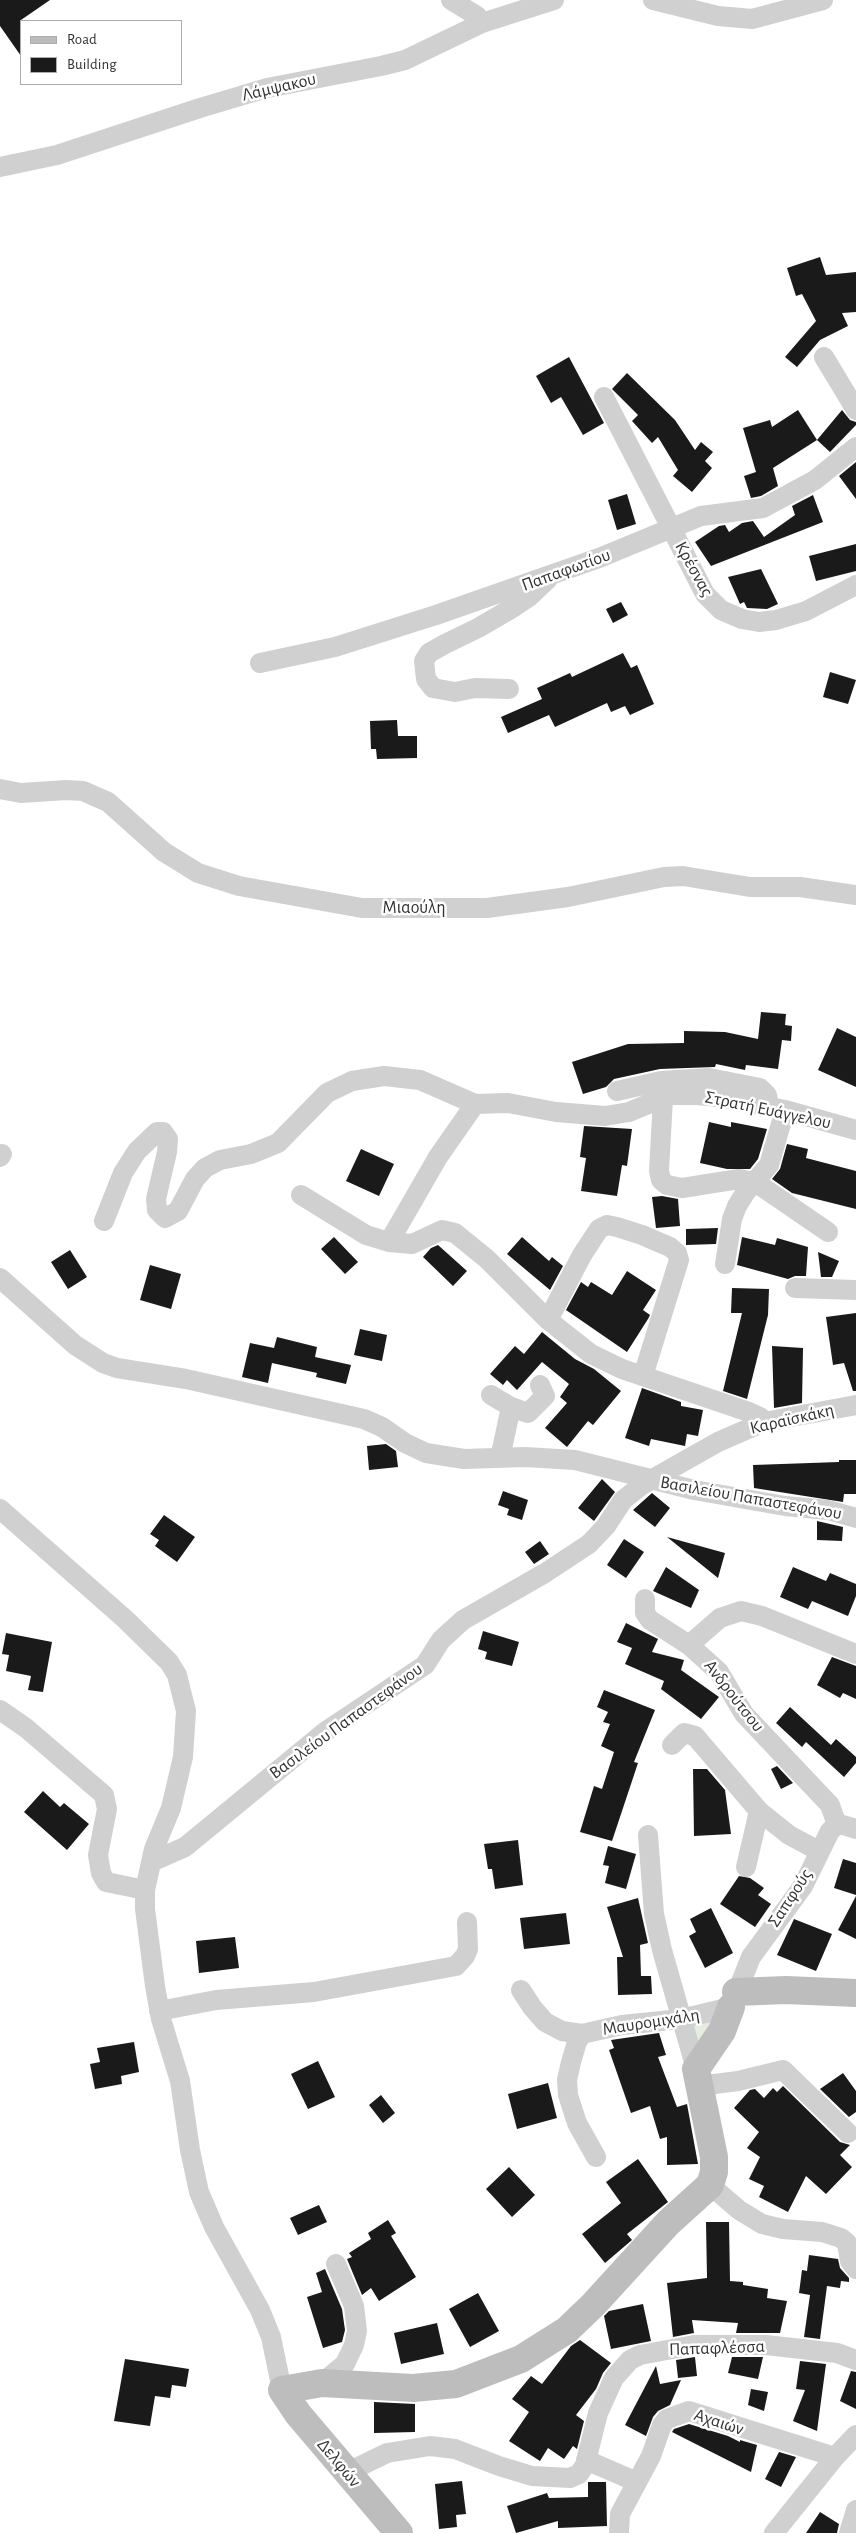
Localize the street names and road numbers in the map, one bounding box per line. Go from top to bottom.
street label: Λάμψακου [240,68,318,106]
street label: Κρέσνας [670,538,718,600]
street label: Παπαφωτίου [519,544,613,596]
street label: Μιαούλη [383,897,445,919]
street label: Στρατή Ευάγγελου [703,1086,833,1134]
street label: Καραϊσκάκη [748,1399,836,1439]
street label: Βασιλείου Παπαστεφάνου [659,1471,843,1525]
street label: Ανδρούτσου [699,1656,769,1736]
street label: Βασιλείου Παπαστεφάνου [265,1658,427,1784]
street label: Σαπφούς [763,1865,817,1931]
street label: Μαυρομιχάλη [601,2004,701,2040]
street label: Παπαφλέσσα [669,2336,765,2360]
street label: Αχαιών [691,2404,747,2440]
street label: Δελφών [312,2434,366,2492]

